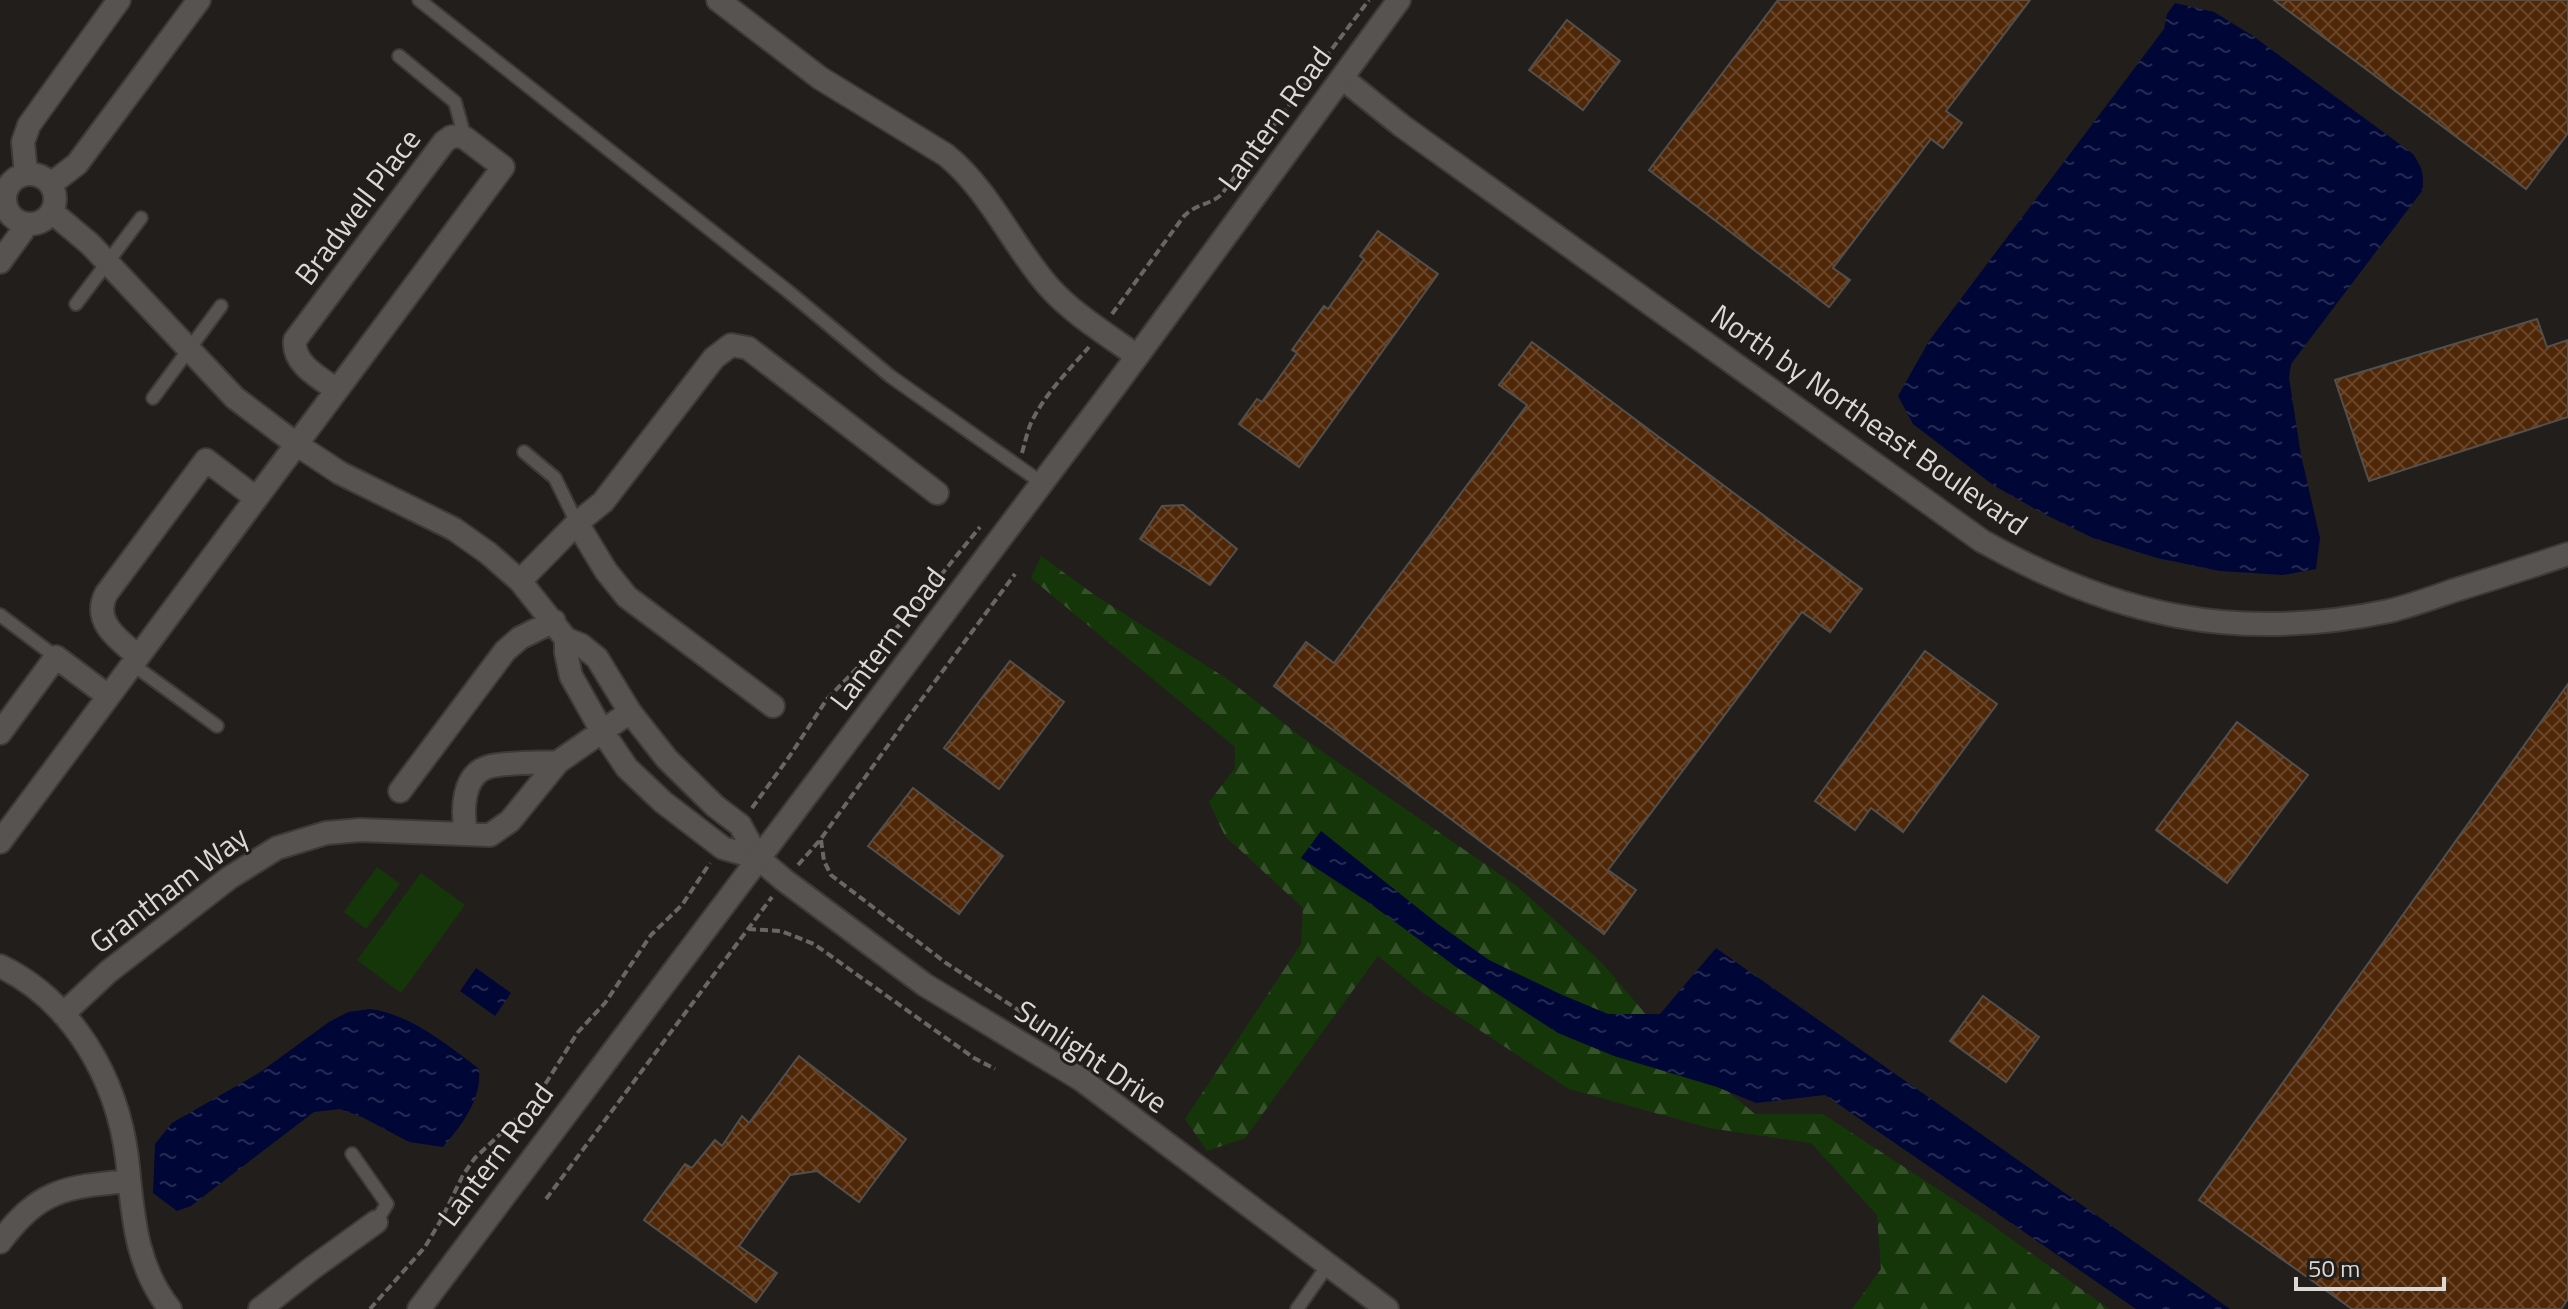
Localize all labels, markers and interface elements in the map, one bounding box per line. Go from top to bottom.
street label: Lantern Road [1206,36,1343,200]
street label: Bradwell Place [283,118,432,294]
street label: North by Northeast Boulevard [1702,292,2037,546]
street label: Lantern Road [818,557,956,720]
street label: Grantham Way [79,814,258,964]
street label: Sunlight Drive [1006,988,1177,1124]
street label: Lantern Road [426,1073,564,1236]
scale bar [2296,1241,2444,1291]
text: 50 m [2308,1250,2360,1286]

